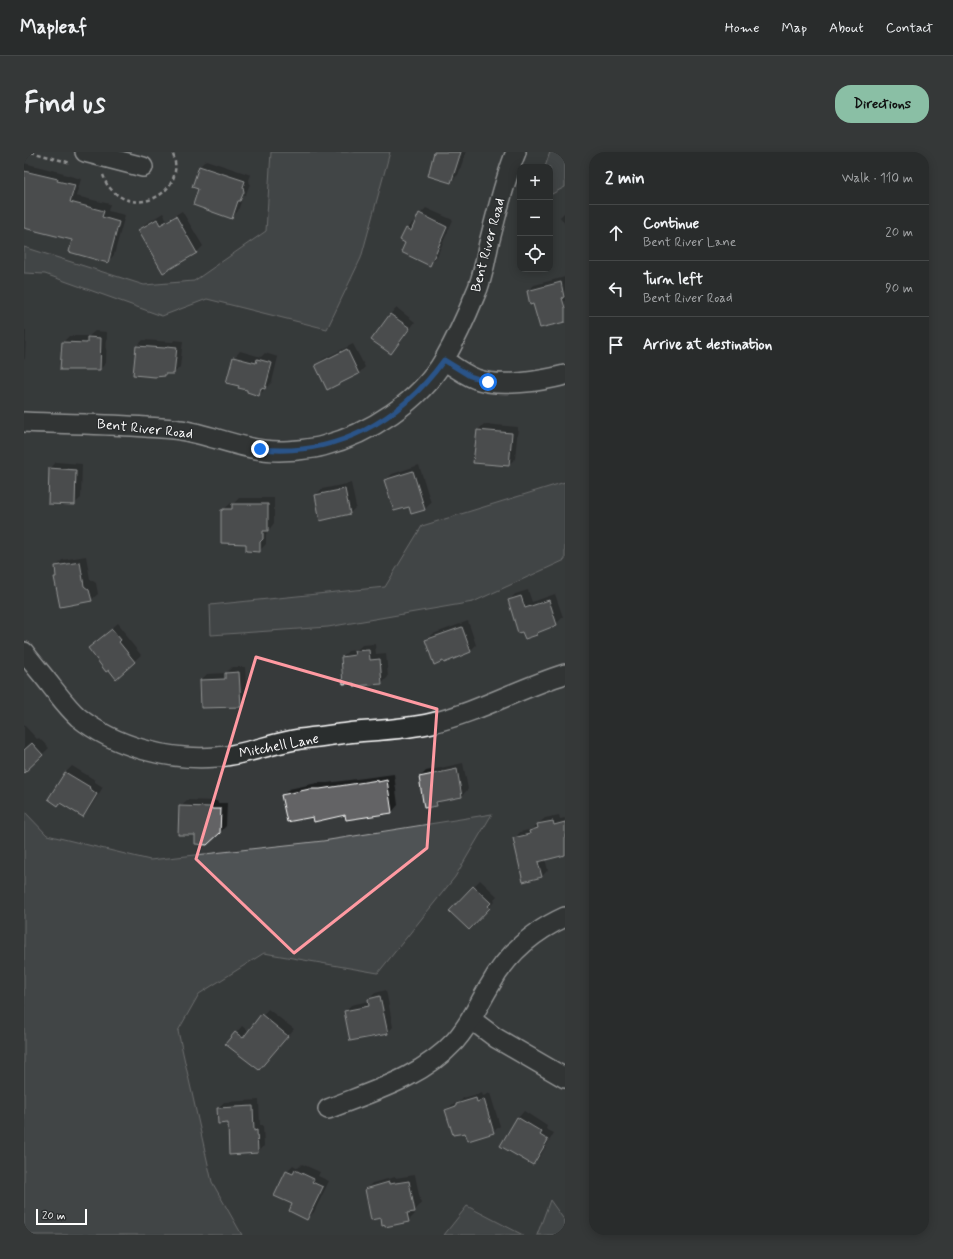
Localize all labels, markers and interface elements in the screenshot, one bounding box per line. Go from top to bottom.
text: Mapleaf [20,15,87,40]
text: Home [725,19,759,37]
text: Map [781,19,807,37]
text: About [829,19,864,37]
text: Contact [886,19,933,37]
button: Directions [835,85,929,123]
text: Find us [24,86,105,123]
map controls [517,164,553,272]
button: + [517,164,553,200]
text: 2 min [605,167,645,189]
text: Walk · 110 m [842,170,913,187]
street label: Bent River Road [467,196,509,294]
button: − [517,200,553,236]
text: Continue [643,214,699,234]
icon: ahead [605,222,627,244]
text: 20 m [885,224,913,241]
text: Bent River Lane [643,234,736,251]
button: locate [517,236,553,272]
text: Turn left [643,270,703,290]
icon: left [605,278,627,300]
text: 90 m [885,280,913,297]
text: Bent River Road [643,290,733,307]
icon: arrive [605,334,627,356]
text: Arrive at destination [643,335,772,355]
route start [479,373,497,391]
street label: Bent River Road [96,415,194,443]
route end [251,440,269,458]
street label: Mitchell Lane [238,729,320,763]
scale bar [36,1207,87,1226]
text: 20 m [42,1209,65,1223]

